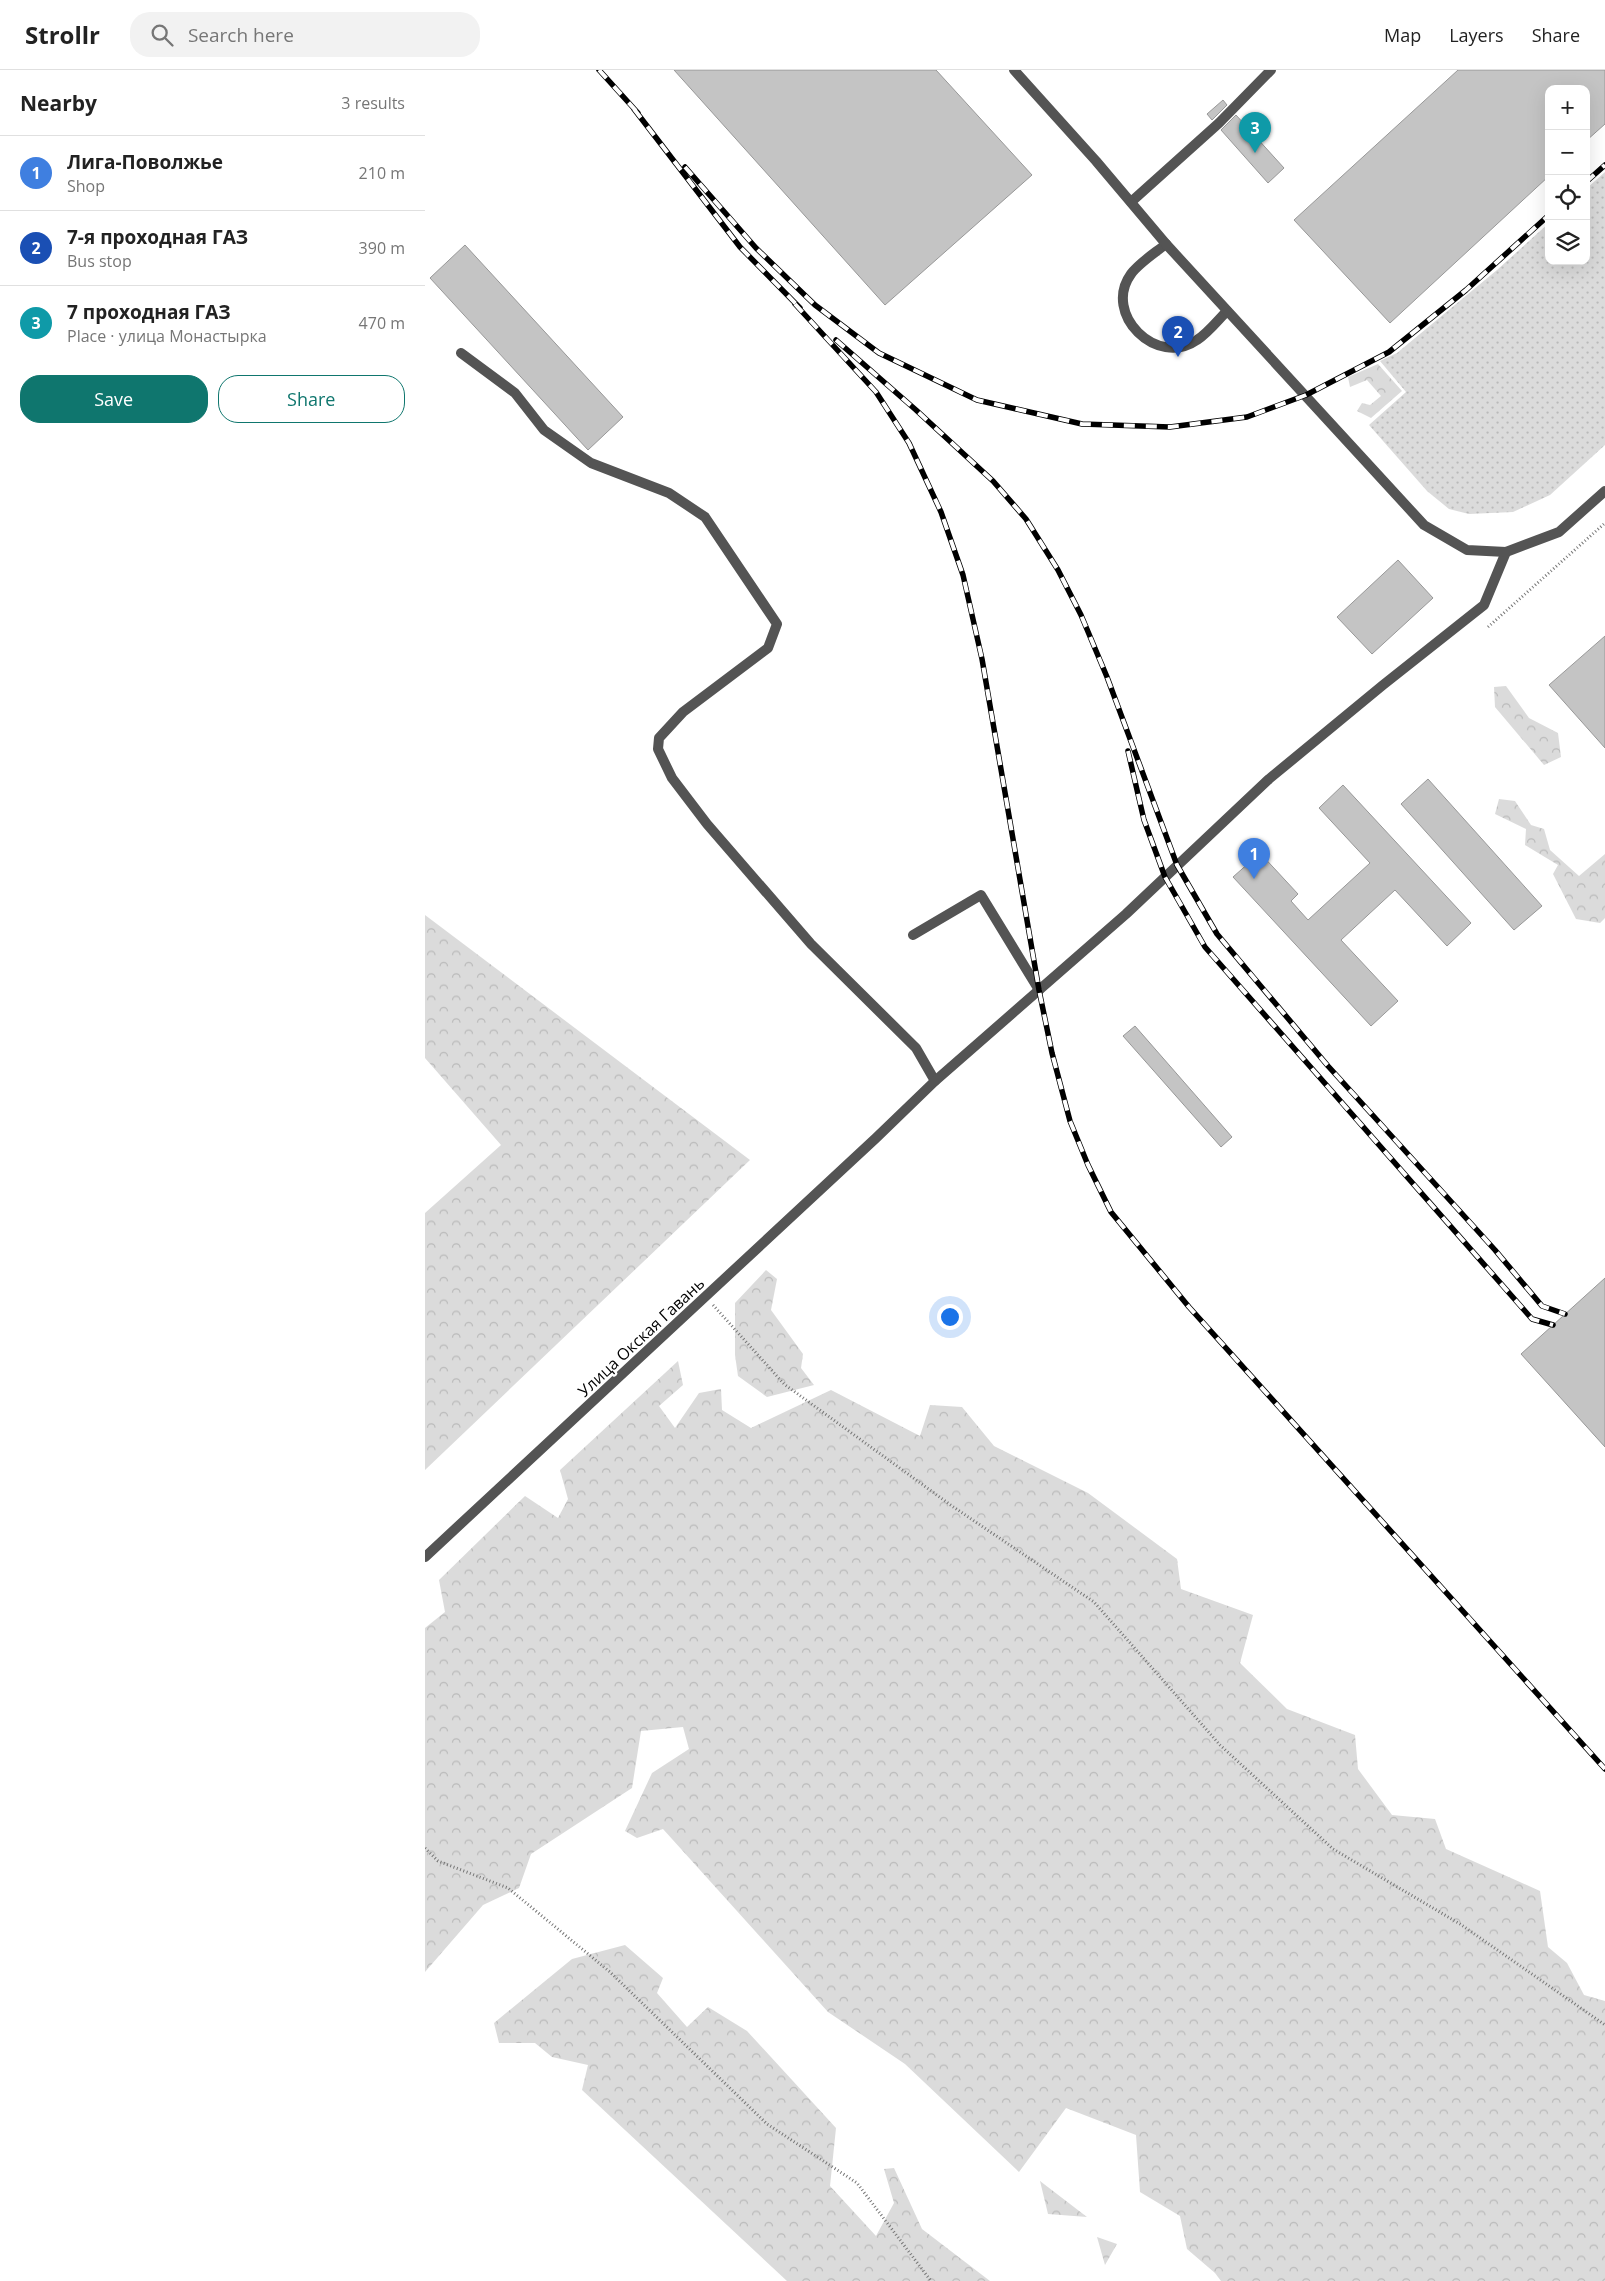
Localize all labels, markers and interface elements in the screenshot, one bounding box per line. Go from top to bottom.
search box [130,12,480,57]
text: Strollr [25,18,100,51]
icon: search [148,21,176,49]
text: Search here [188,22,294,48]
text: Map [1384,23,1421,47]
text: Layers [1449,23,1504,47]
text: Share [1532,23,1580,47]
map controls [1545,85,1590,265]
button: + [1545,85,1590,130]
text: Nearby [20,89,97,117]
text: 3 results [341,92,405,114]
pin: 3 [1239,112,1271,153]
button: − [1545,130,1590,175]
text: Лига-Поволжье [67,149,223,175]
text: 1 [31,162,41,184]
text: 210 m [359,162,405,184]
text: Shop [67,175,105,197]
button: locate [1545,175,1590,220]
button: layers [1545,220,1590,265]
text: 7-я проходная ГАЗ [67,224,248,250]
text: 2 [31,237,41,259]
text: 390 m [359,237,405,259]
text: Bus stop [67,250,132,272]
text: 7 проходная ГАЗ [67,299,231,325]
text: 3 [31,312,41,334]
text: 470 m [359,312,405,334]
pin: 2 [1162,316,1194,357]
text: Place · улица Монастырка [67,325,267,347]
button: Save [20,375,208,423]
button: Share [218,375,405,423]
pin: 1 [1238,838,1270,879]
street label: Улица Окская Гавань [573,1272,709,1402]
your location [937,1304,963,1330]

